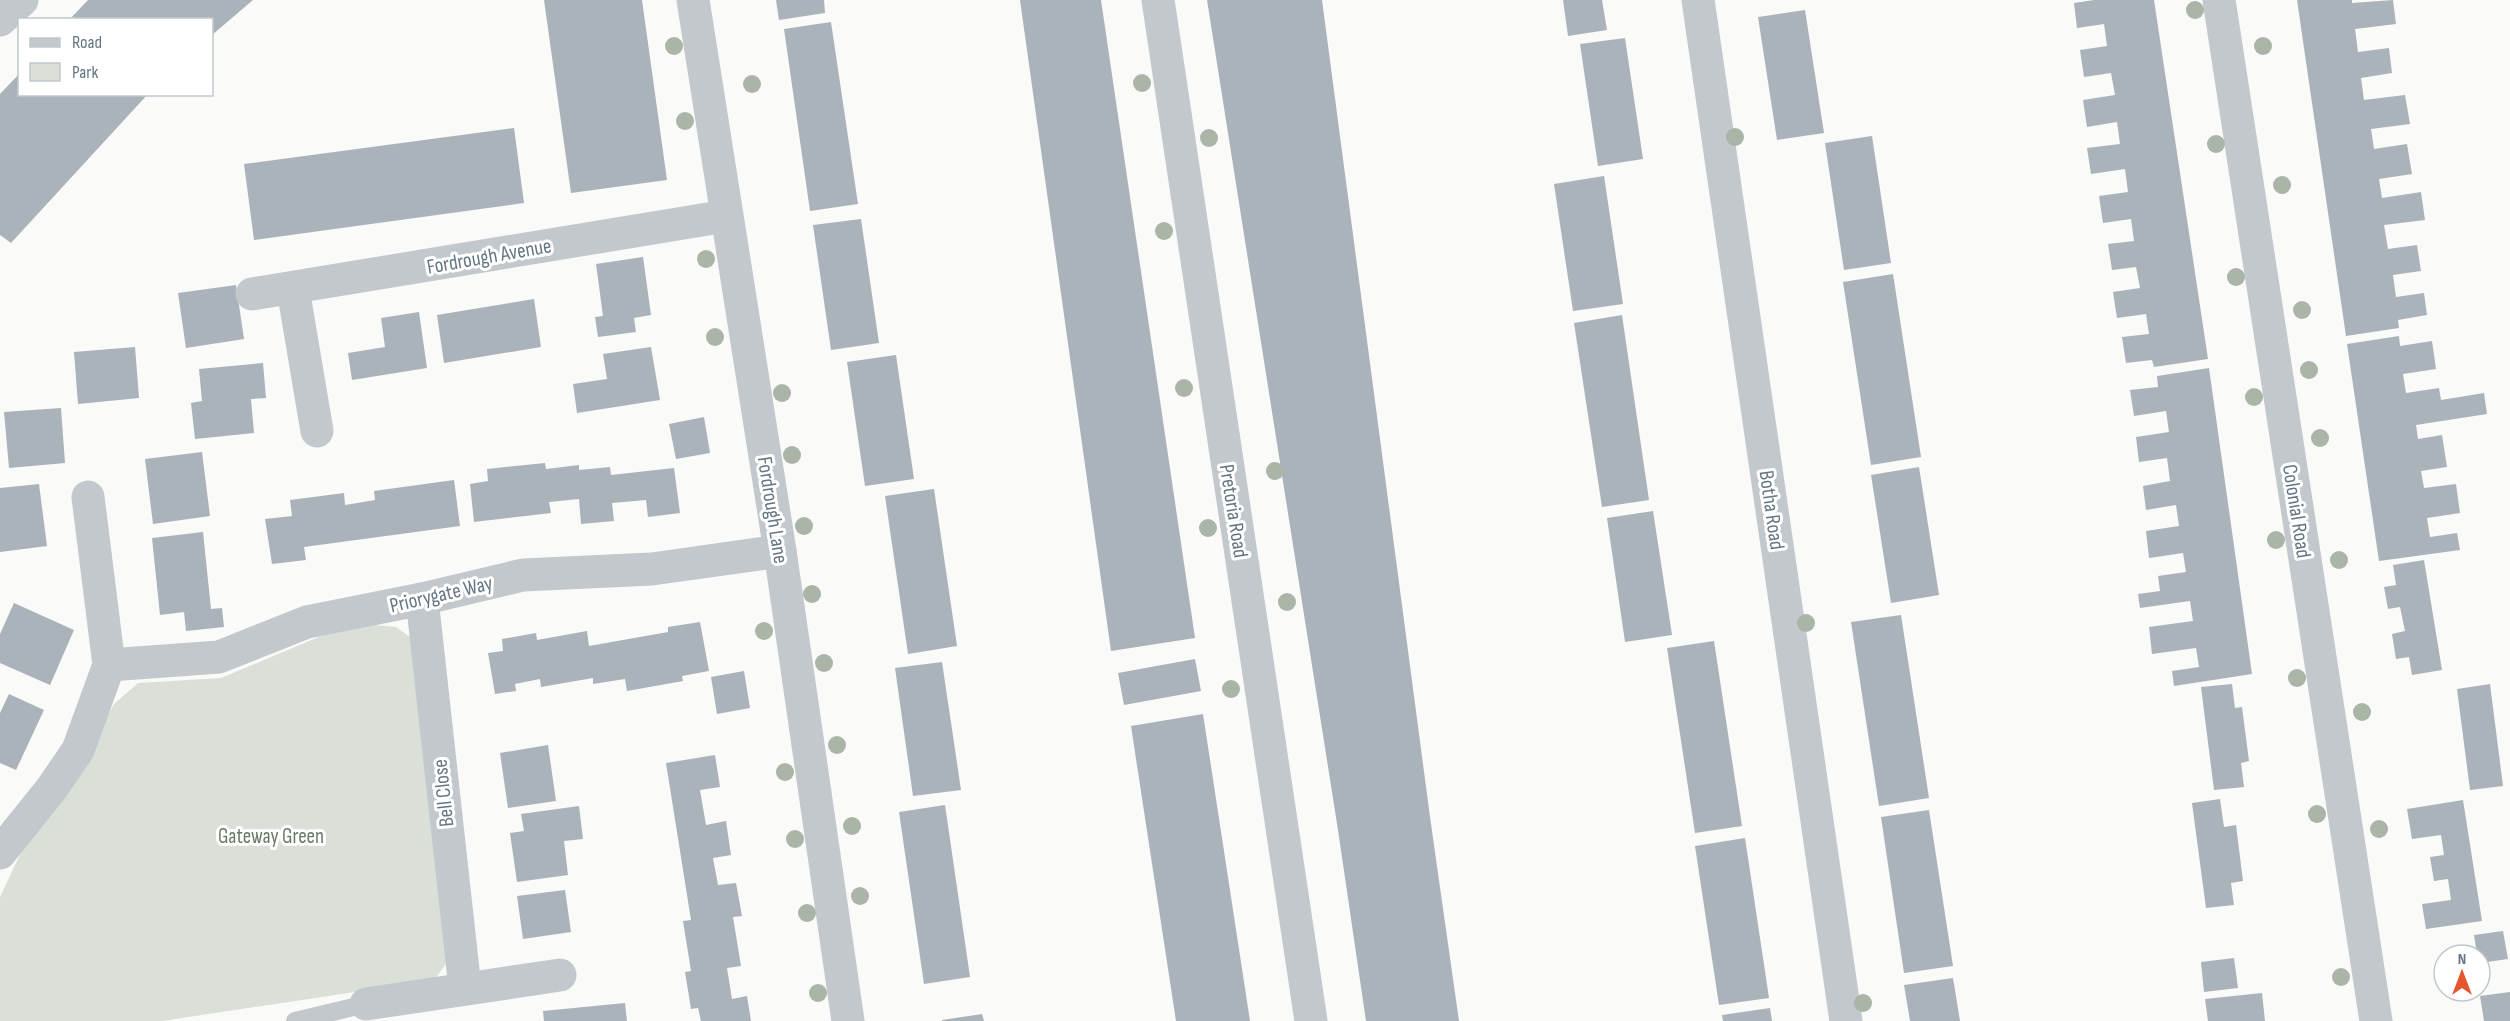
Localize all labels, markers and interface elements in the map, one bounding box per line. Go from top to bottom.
legend [18,18,213,96]
text: Road [72,32,102,53]
text: Park [72,62,98,83]
street label: Fordrough Avenue [425,233,553,280]
street label: Fordrough Lane [752,455,793,565]
street label: Colonial Road [2277,462,2316,560]
street label: Pretoria Road [1214,463,1253,560]
street label: Botha Road [1754,469,1789,551]
street label: Priorygate Way [387,571,495,618]
street label: Bell Close [428,758,459,828]
park label: Gateway Green [218,824,324,849]
north arrow [2432,943,2492,1003]
text: N [2458,950,2466,969]

